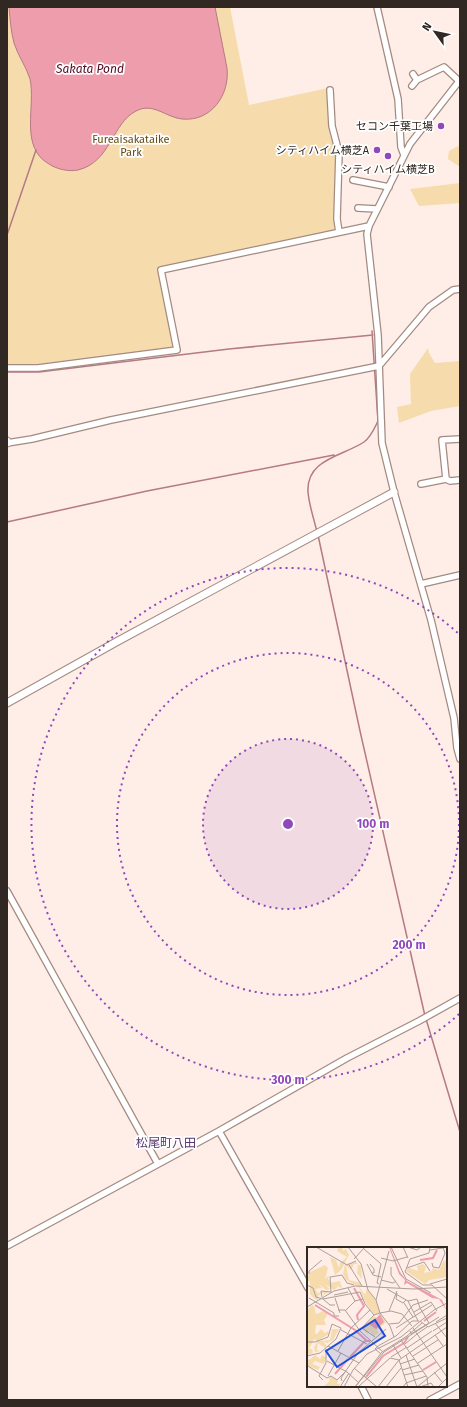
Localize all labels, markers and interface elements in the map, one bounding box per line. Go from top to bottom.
north arrow [415,12,455,52]
text: N [420,20,434,33]
water label: Sakata Pond [55,62,124,76]
place label: セコン千葉工場 [356,120,433,133]
marker: セコン千葉工場 [436,121,446,131]
park label: Fureaisakataike Park [92,133,170,159]
place label: シティハイム横芝A [276,144,370,157]
marker: シティハイム横芝A [372,145,382,155]
marker: シティハイム横芝B [383,151,393,161]
place label: シティハイム横芝B [341,163,435,176]
centre of rings [281,817,295,831]
text: 100 m [357,817,389,831]
text: 200 m [392,938,426,952]
text: 300 m [270,1073,305,1087]
district label: 松尾町八田 [136,1136,196,1150]
inset map [307,1247,447,1387]

